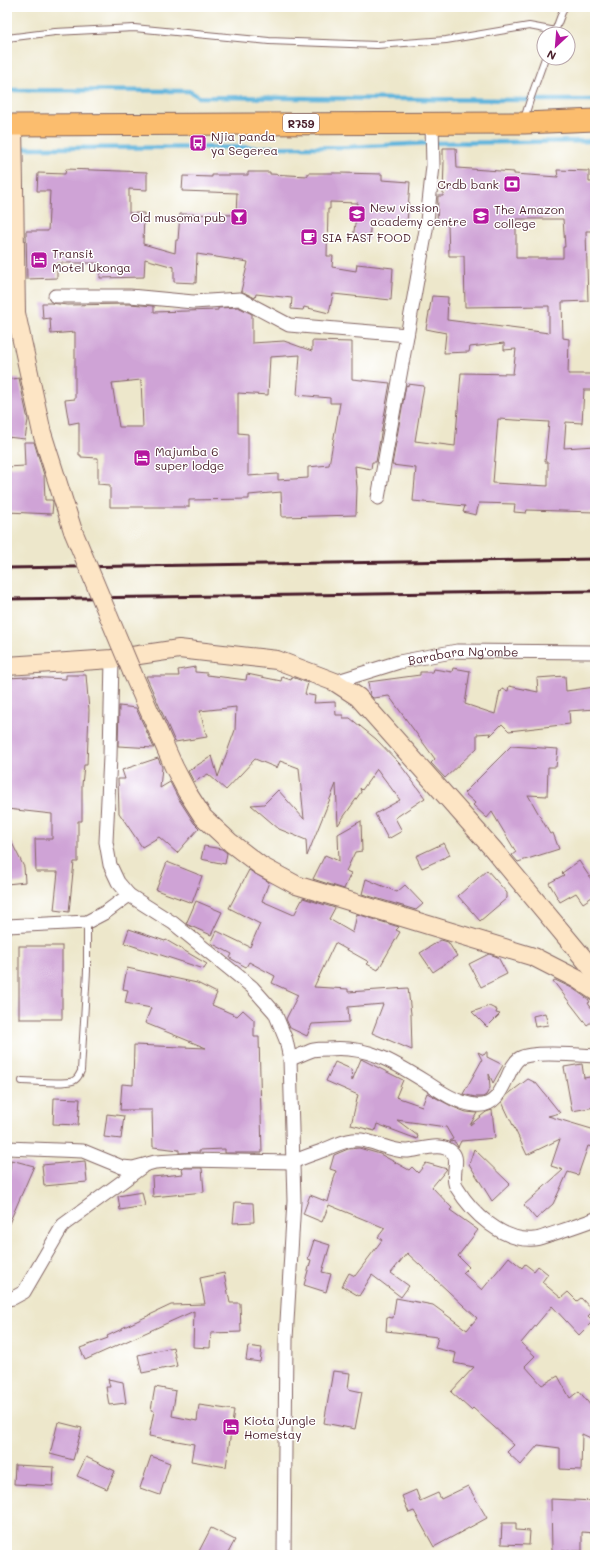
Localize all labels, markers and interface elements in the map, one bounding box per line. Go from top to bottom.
north arrow [536,26,576,66]
text: N [544,47,558,64]
road number: R759 [283,114,319,132]
place label: Njia panda ya Segerea [211,128,278,158]
bus stop icon: Njia panda ya Segerea [188,133,208,153]
bank icon: Crdb bank [502,174,522,194]
place label: Crdb bank [437,176,499,192]
place label: New vission academy centre [370,199,467,229]
place label: The Amazon college [494,201,565,231]
school or university icon: New vission academy centre [347,204,367,224]
school or university icon: The Amazon college [471,206,491,226]
bar icon: Old musoma pub [229,207,249,227]
place label: Old musoma pub [130,209,226,225]
cafe icon: SIA FAST FOOD [299,227,319,247]
place label: SIA FAST FOOD [322,229,411,245]
place label: Transit Motel Ukonga [52,245,131,275]
hotel icon: Transit Motel Ukonga [29,250,49,270]
place label: Majumba 6 super lodge [155,443,224,473]
hotel icon: Majumba 6 super lodge [132,448,152,468]
street label: Barabara Ng'ombe [407,643,519,668]
place label: Kiota Jungle Homestay [244,1412,316,1442]
hotel icon: Kiota Jungle Homestay [221,1417,241,1437]

